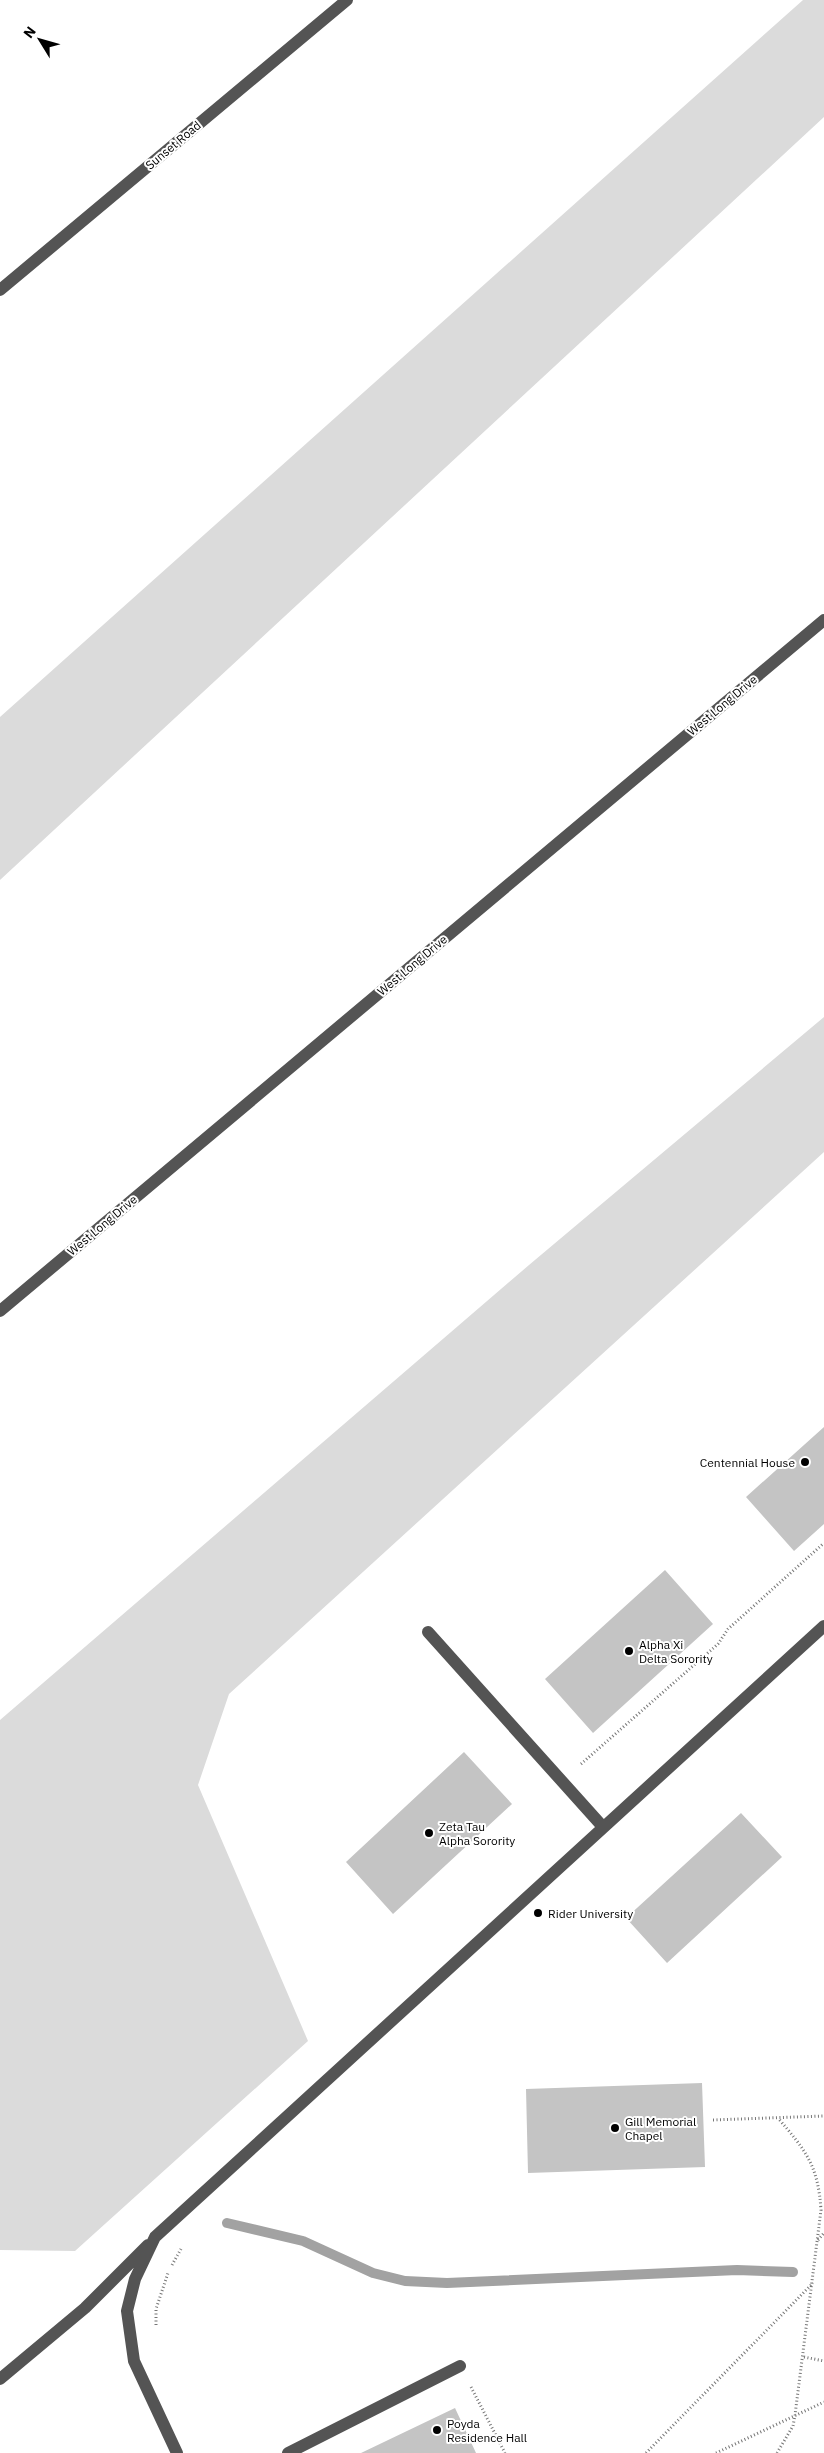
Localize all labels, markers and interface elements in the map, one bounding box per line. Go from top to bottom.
north arrow [15,15,65,65]
text: N [19,23,40,42]
street label: Sunset Road [142,118,204,172]
street label: West Long Drive [684,671,760,739]
street label: West Long Drive [374,931,450,999]
street label: West Long Drive [64,1191,140,1259]
place label: Centennial House [700,1455,795,1470]
marker: Centennial House [799,1456,811,1468]
place label: Alpha Xi Delta Sorority [639,1637,713,1666]
marker: Alpha Xi Delta Sorority [623,1645,635,1657]
place label: Zeta Tau Alpha Sorority [439,1819,515,1848]
marker: Zeta Tau Alpha Sorority [423,1827,435,1839]
place label: Rider University [548,1906,633,1921]
marker: Rider University [532,1907,544,1919]
place label: Gill Memorial Chapel [625,2114,696,2143]
marker: Gill Memorial Chapel [609,2122,621,2134]
place label: Poyda Residence Hall [447,2416,527,2445]
marker: Poyda Residence Hall [431,2424,443,2436]

